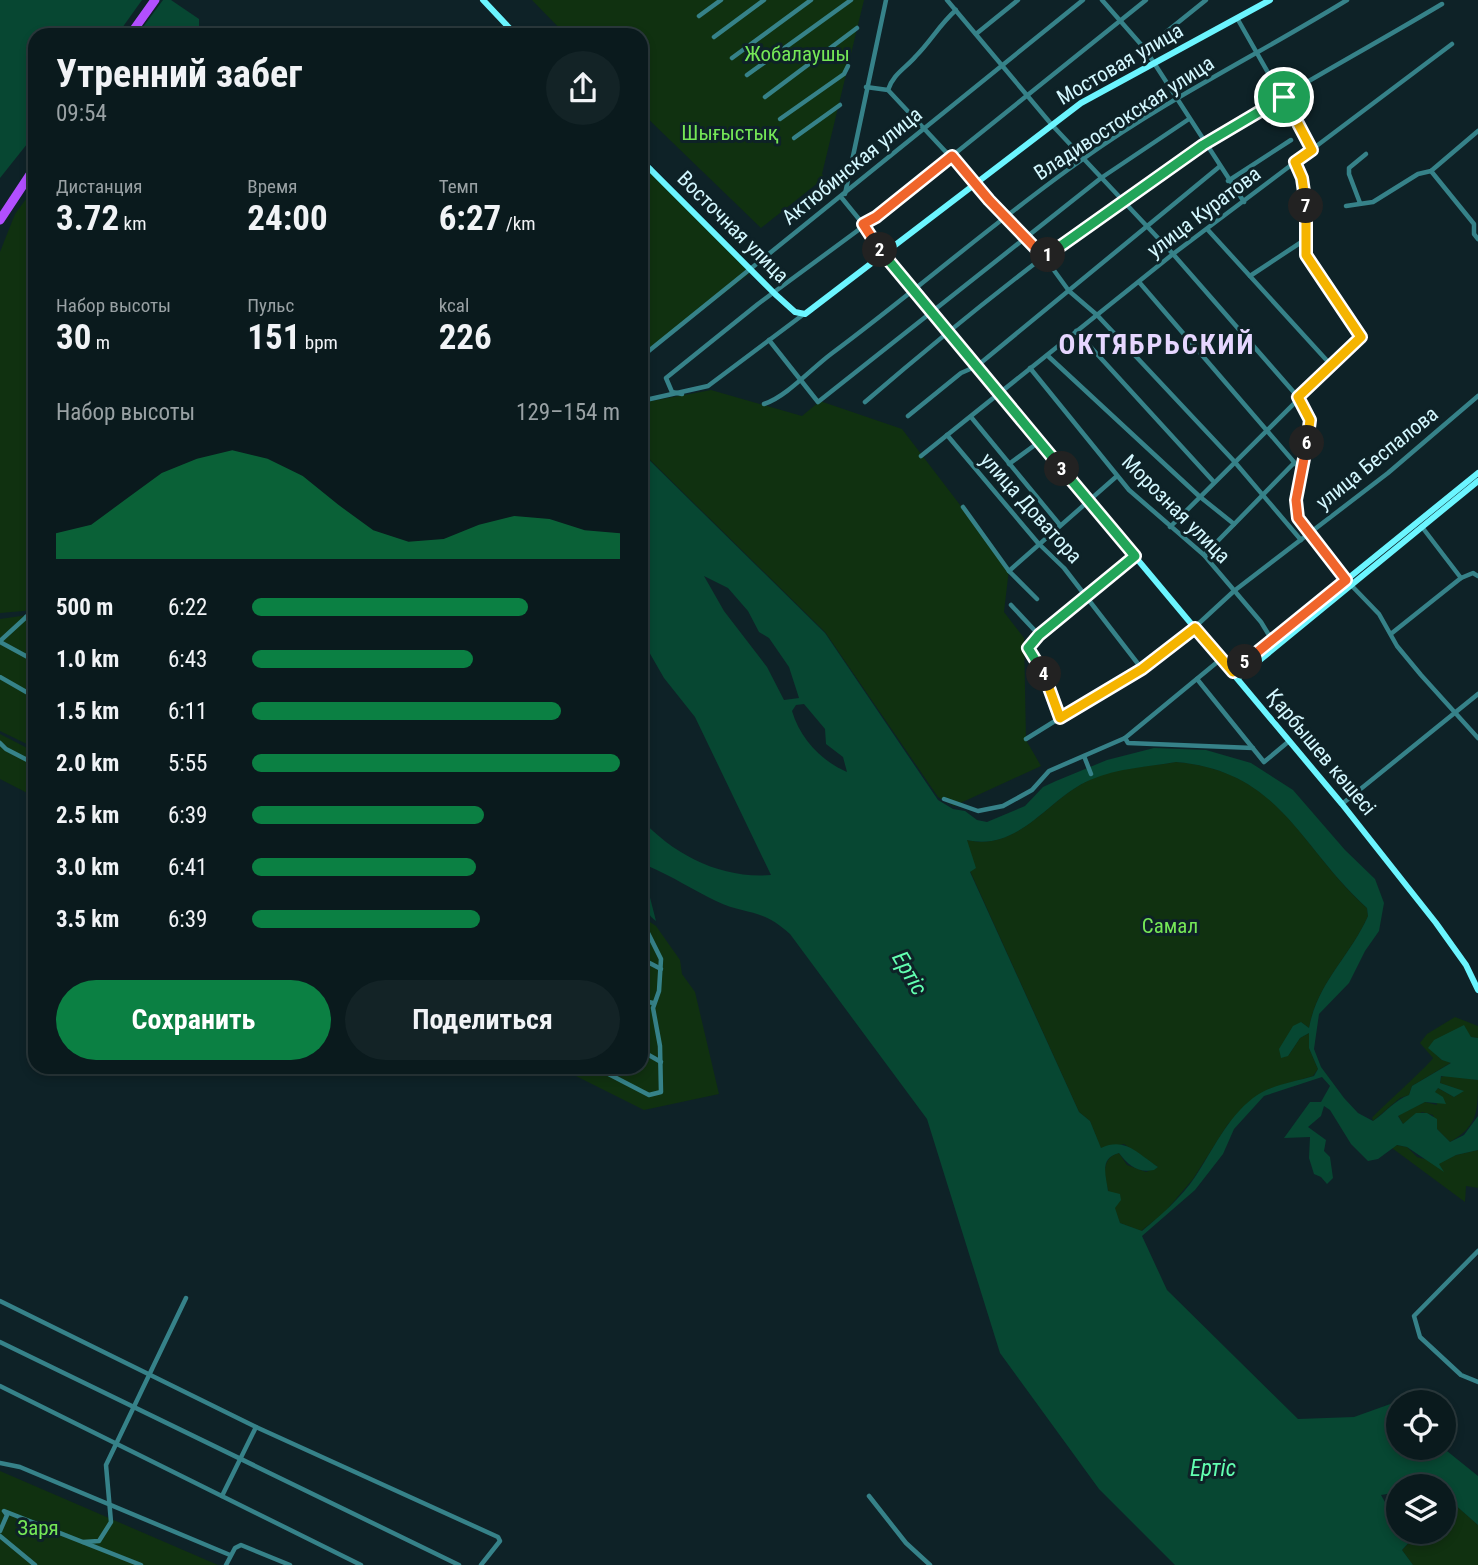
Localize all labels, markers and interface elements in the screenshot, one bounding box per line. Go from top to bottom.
street label: Мостовая улица [1053,18,1187,110]
park label: Жобалаушы [744,42,850,66]
button: share [546,51,620,125]
street label: Владивостокская улица [1030,51,1218,185]
text: Утренний забег [56,52,302,96]
pin [1254,67,1314,127]
icon: arrive [1265,78,1303,116]
text: 09:54 [56,100,107,127]
street label: Актюбинская улица [777,102,927,230]
park label: Шығыстық [681,121,779,145]
street label: улица Куратова [1143,162,1265,262]
street label: Восточная улица [672,166,794,288]
text: Дистанция [56,175,143,198]
text: Время [247,175,297,198]
text: Темп [439,175,478,198]
pin: 7 [1288,188,1324,224]
text: 7 [1301,194,1310,217]
text: 3.72 [56,198,119,239]
text: 24:00 [247,198,328,239]
text: 6:27 [439,198,501,239]
text: km [119,212,146,235]
text: /km [501,212,536,235]
pin: 2 [862,232,898,268]
text: 2 [875,238,884,261]
pin: 1 [1030,238,1066,272]
text: 1 [1043,243,1052,266]
text: Набор высоты [56,294,171,317]
text: Пульс [247,294,294,317]
text: kcal [439,294,469,317]
text: 30 [56,317,91,358]
text: 151 [247,317,300,358]
text: 226 [439,317,492,358]
district label: ОКТЯБРЬСКИЙ [1059,328,1255,361]
text: m [91,331,110,354]
text: bpm [300,331,338,354]
text: Набор высоты [56,399,195,426]
text: 129–154 m [516,399,620,426]
street label: улица Беспалова [1311,402,1443,514]
pin: 6 [1290,426,1324,460]
text: 6 [1302,431,1311,454]
street label: улица Доватора [975,448,1087,568]
street label: Морозная улица [1117,450,1235,568]
pin: 3 [1044,452,1080,486]
text: 3 [1057,457,1066,480]
text: 500 m [56,594,113,621]
text: 6:22 [168,594,207,621]
pin: 5 [1228,644,1262,680]
text: 1.0 km [56,646,119,673]
text: 6:43 [168,646,207,673]
text: 5 [1240,650,1249,673]
pin: 4 [1026,656,1062,692]
text: 4 [1039,662,1048,685]
street label: Қарбышев көшесі [1261,684,1381,820]
text: 1.5 km [56,698,119,725]
text: 6:11 [168,698,207,725]
text: 2.0 km [56,750,119,777]
text: 5:55 [168,750,207,777]
text: 2.5 km [56,802,119,829]
text: 6:39 [168,802,207,829]
text: 3.0 km [56,854,119,881]
text: 6:41 [168,854,207,881]
text: 3.5 km [56,906,119,933]
text: 6:39 [168,906,207,933]
park label: Самал [1142,914,1198,938]
water label: Ертіс [886,947,933,1000]
button: Сохранить [56,980,331,1060]
button: Поделиться [345,980,620,1060]
map controls [1386,1390,1456,1544]
button: locate [1386,1390,1456,1460]
water label: Ертіс [1190,1455,1236,1482]
button: layers [1386,1474,1456,1544]
park label: Заря [17,1516,59,1540]

